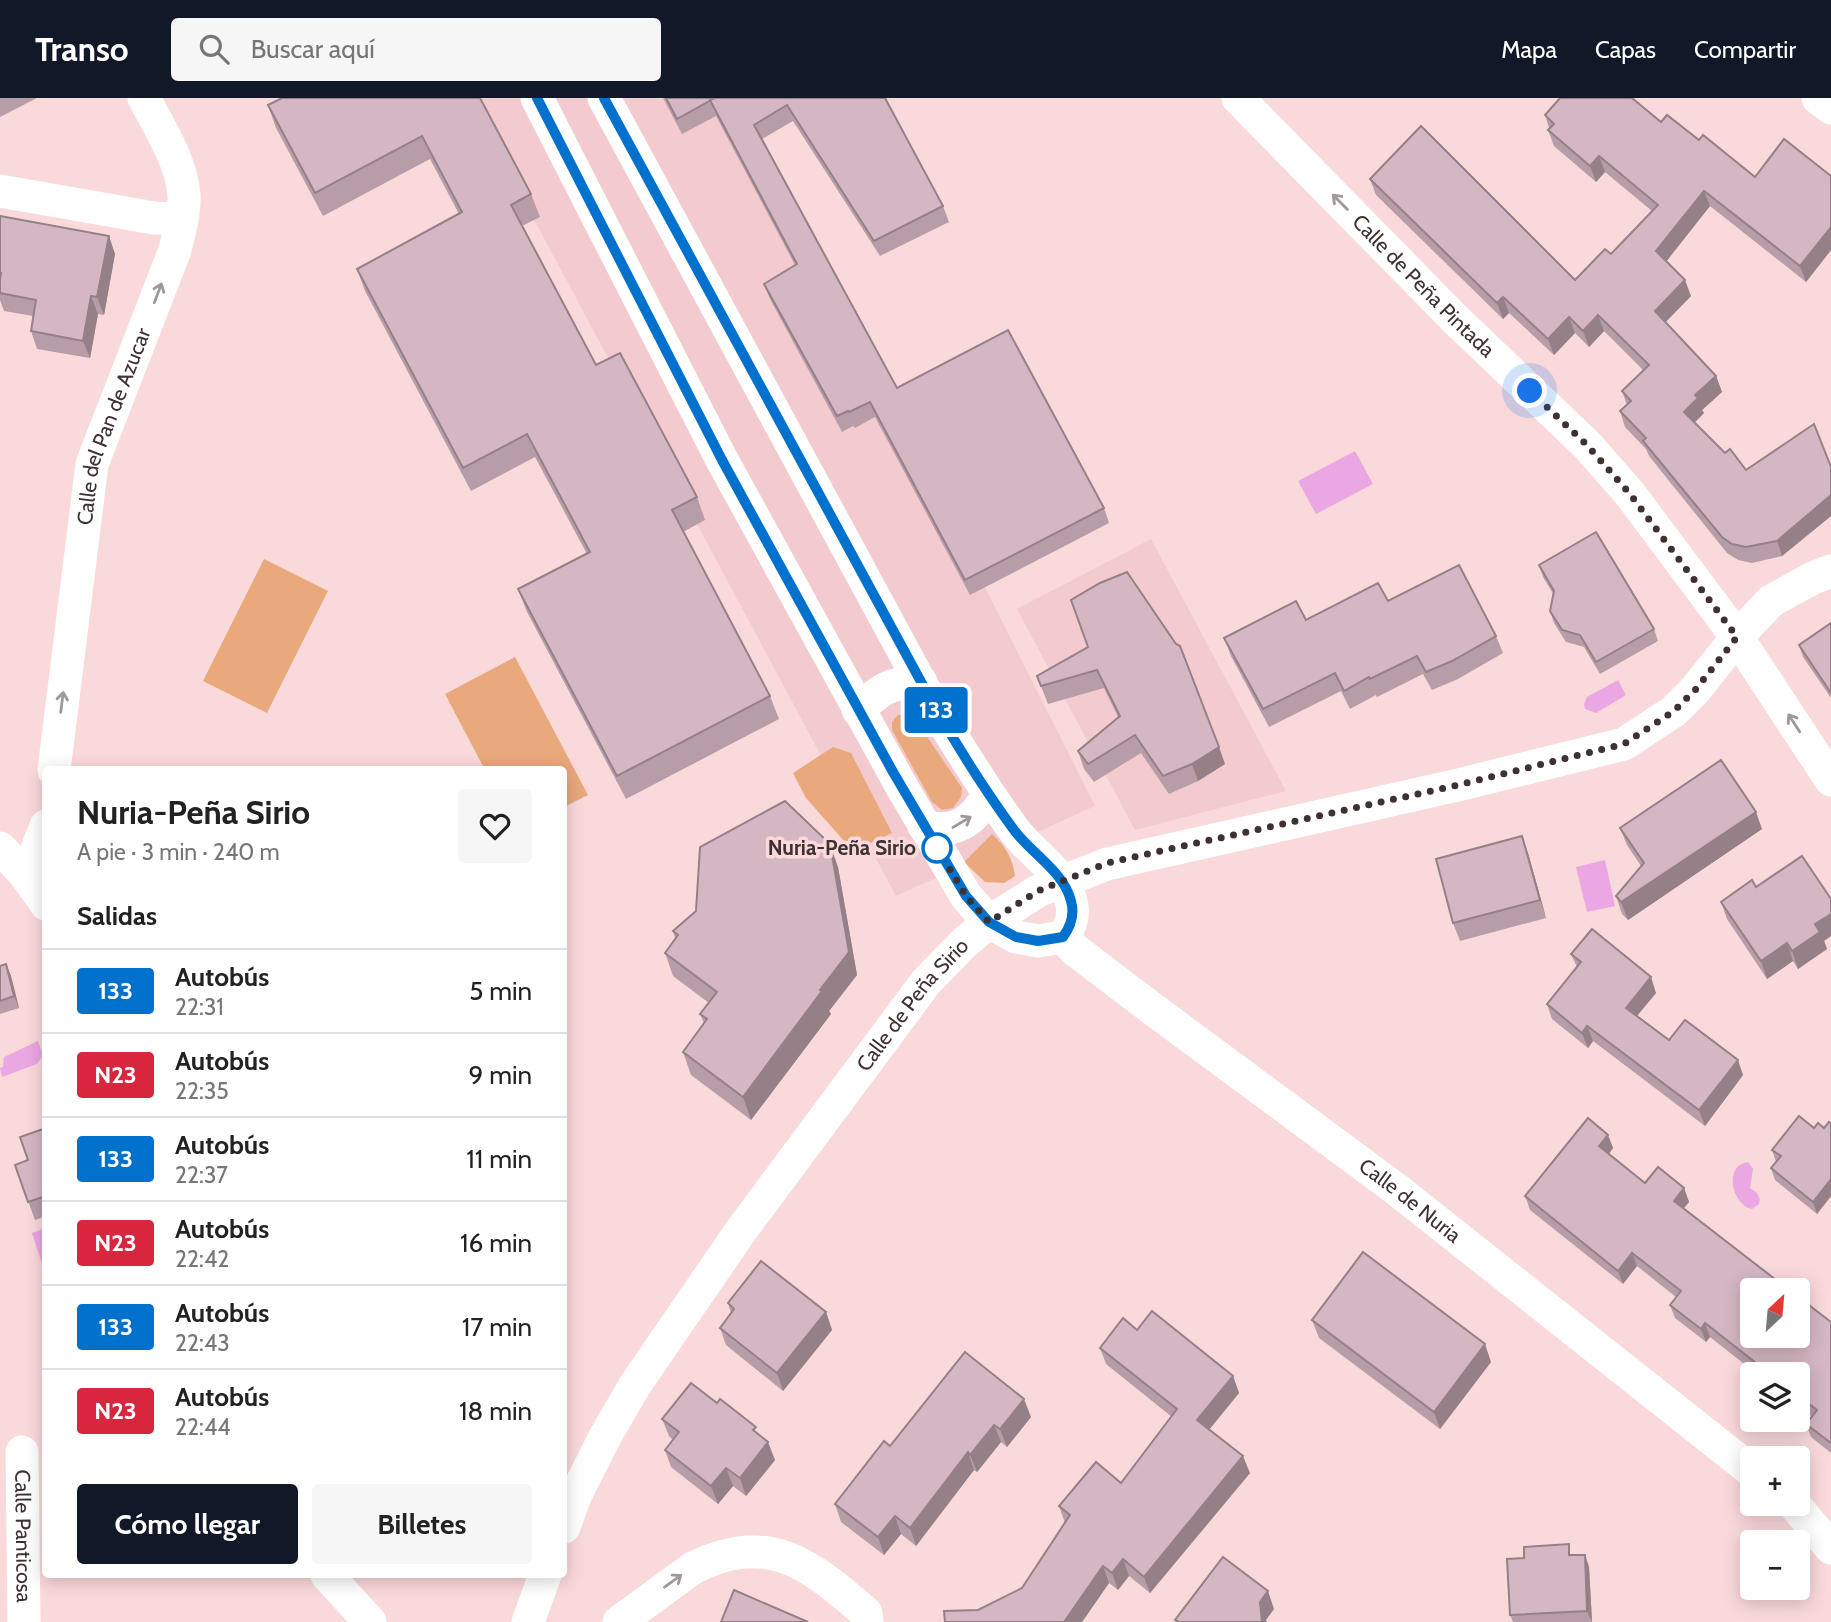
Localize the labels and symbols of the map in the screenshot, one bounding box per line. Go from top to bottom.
one-way arrow [1332,194,1349,211]
street label: Calle de Peña Pintada [1347,209,1500,362]
one-way arrow [153,283,166,305]
street label: Calle del Pan de Azucar [72,324,156,526]
your location [1512,373,1547,408]
line badge: 133 [896,687,976,733]
one-way arrow [55,691,68,714]
one-way arrow [1786,714,1801,733]
one-way arrow [951,815,971,829]
marker: Nuria-Peña Sirio [922,833,952,863]
place label: Nuria-Peña Sirio [768,835,916,860]
street label: Calle de Peña Sirio [851,933,973,1076]
street label: Calle de Nuria [1354,1153,1466,1248]
north arrow [1740,1278,1810,1348]
street label: Calle Panticosa [10,1469,37,1603]
one-way arrow [664,1574,683,1589]

